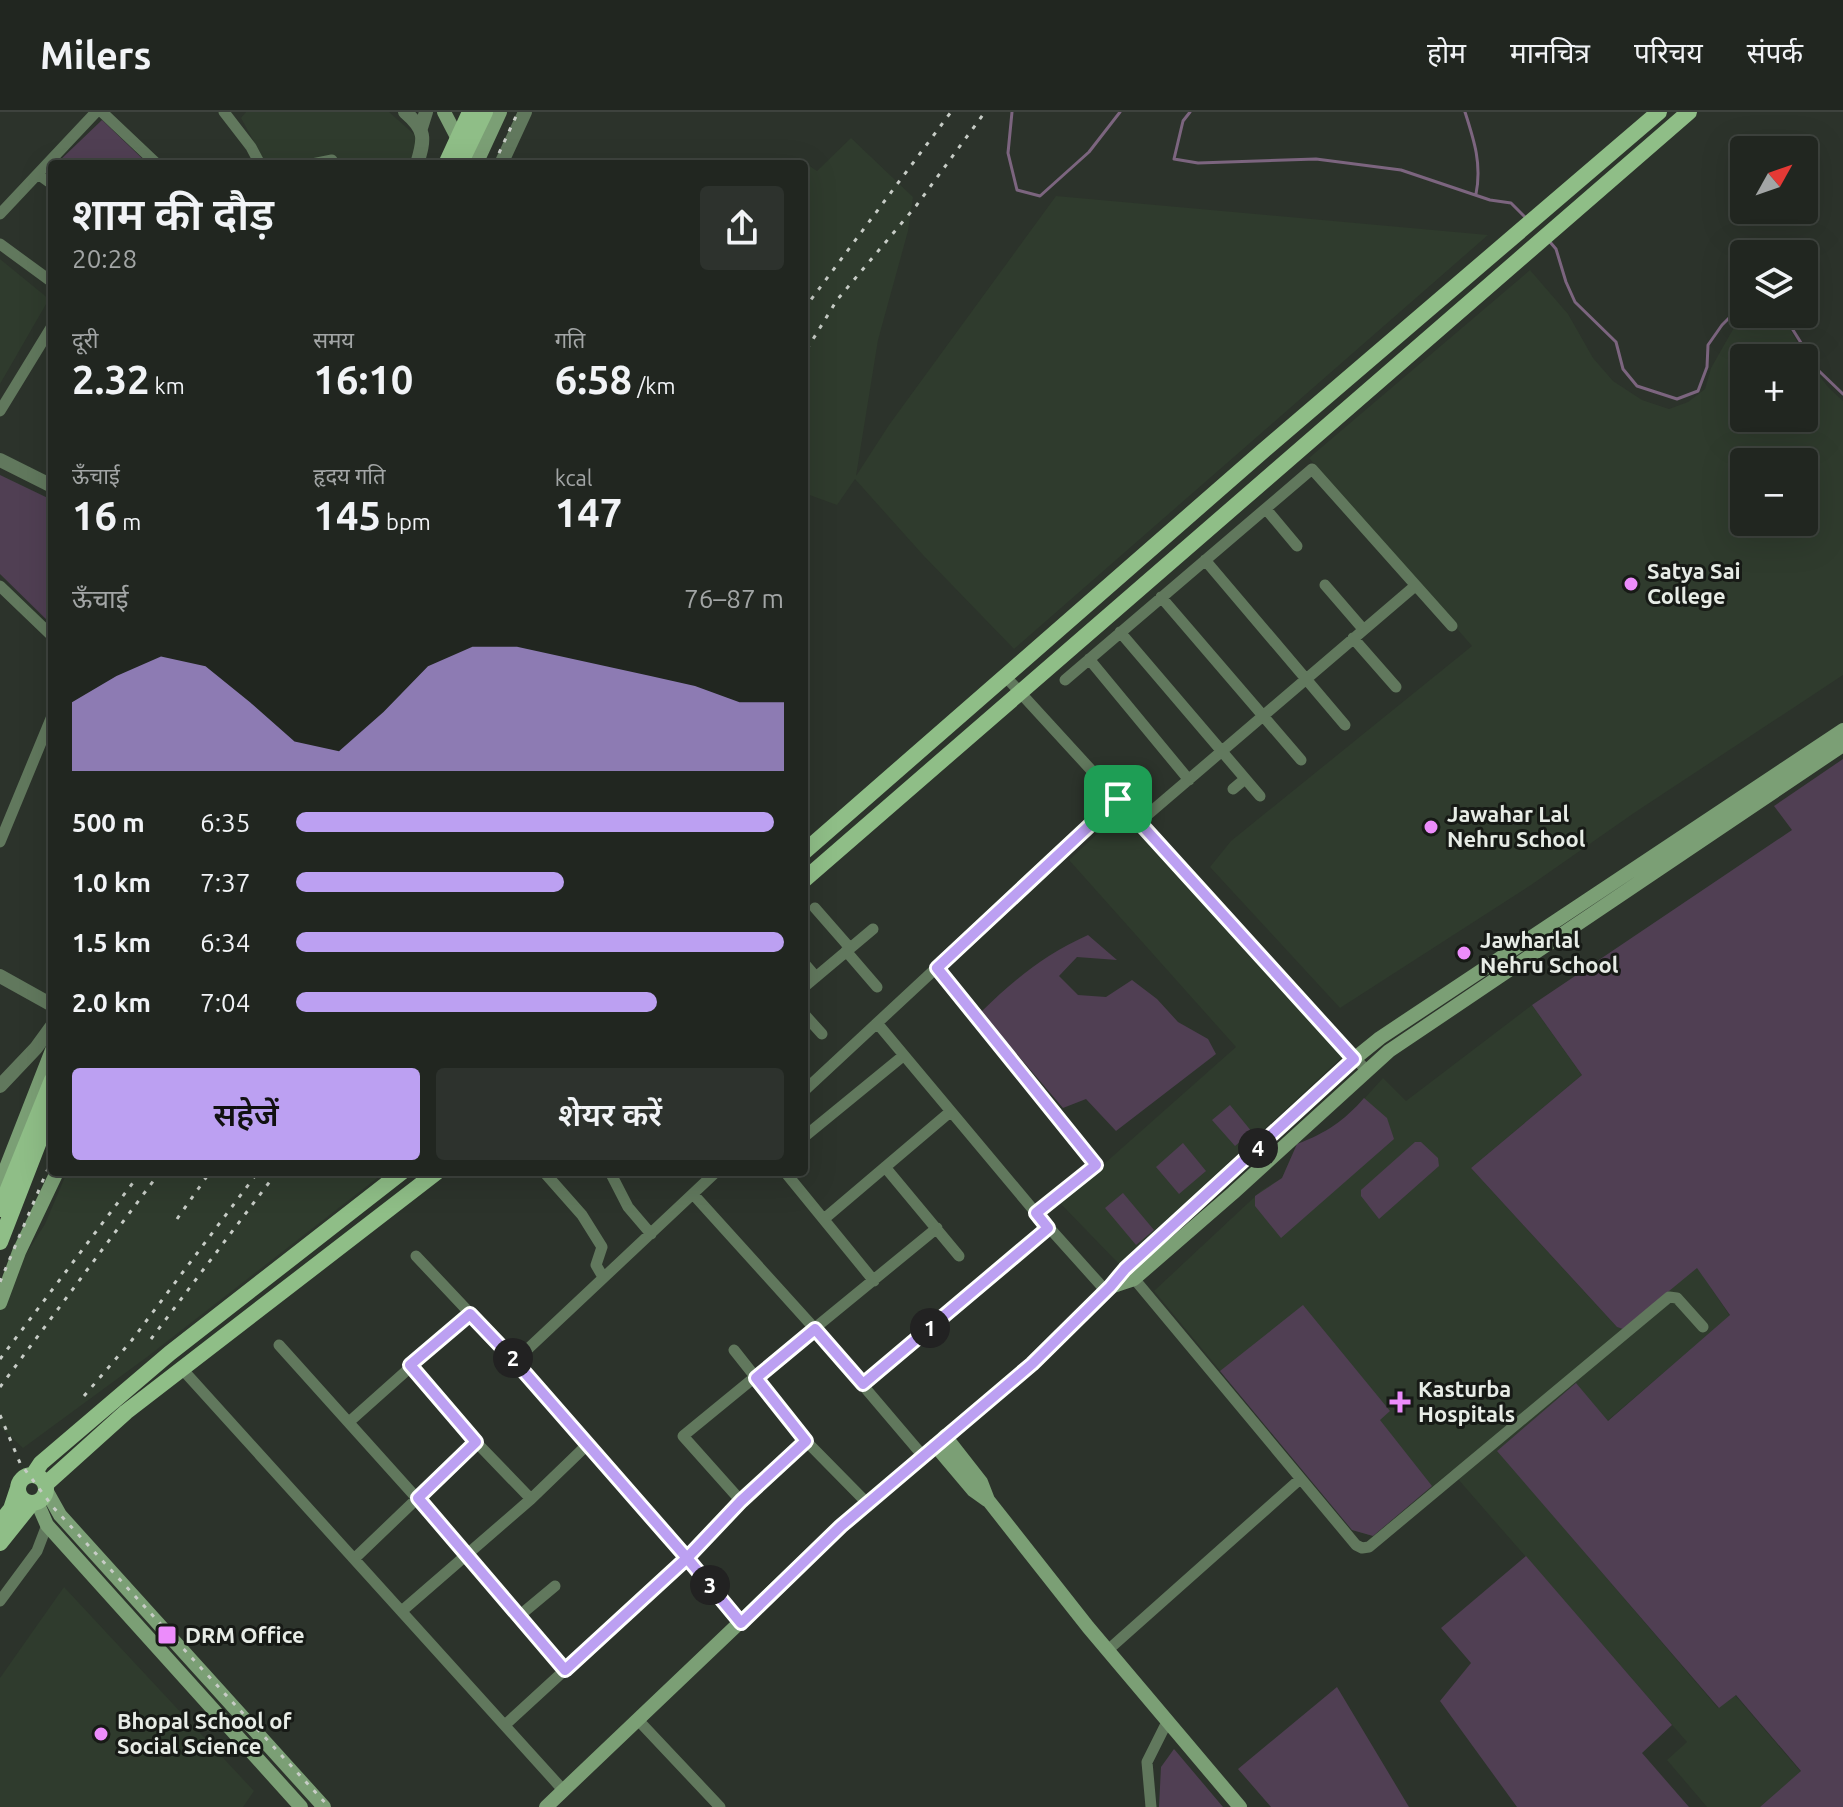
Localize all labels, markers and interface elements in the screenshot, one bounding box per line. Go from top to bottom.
text: Milers [40,34,151,76]
text: होम [1427,37,1466,68]
text: मानचित्र [1510,37,1590,68]
text: परिचय [1634,37,1703,68]
text: संपर्क [1747,37,1803,68]
north arrow [1730,136,1818,224]
map controls [1730,136,1818,536]
button: share [700,186,784,270]
text: शाम की दौड़ [72,189,274,238]
button: layers [1730,240,1818,328]
text: 20:28 [72,244,137,273]
text: दूरी [72,327,98,352]
text: समय [313,327,354,352]
text: गति [555,327,585,352]
button: + [1730,344,1818,432]
text: 2.32 [72,357,150,402]
text: 16:10 [313,357,413,402]
text: 6:58 [555,357,632,402]
text: km [150,373,185,398]
text: /km [632,373,675,398]
button: − [1730,448,1818,536]
text: ऊँचाई [72,463,120,488]
text: हृदय गति [313,463,386,488]
text: kcal [555,465,593,490]
text: 147 [555,490,622,535]
text: 16 [72,493,117,538]
text: 145 [313,493,381,538]
text: m [117,509,141,534]
text: bpm [381,509,431,534]
place label: Satya Sai College [1647,558,1741,608]
marker: Satya Sai College [1622,575,1640,593]
text: ऊँचाई [72,584,128,613]
text: 76–87 m [684,584,784,613]
pin [1084,765,1152,833]
icon: arrive [1096,777,1140,821]
place label: Jawahar Lal Nehru School [1447,801,1586,851]
text: 500 m [72,808,145,837]
text: 6:35 [200,808,250,837]
marker: Jawahar Lal Nehru School [1422,818,1440,836]
text: 1.0 km [72,868,151,897]
text: 7:37 [200,868,250,897]
place label: Jawharlal Nehru School [1480,927,1619,977]
text: 1.5 km [72,928,151,957]
text: 6:34 [200,928,250,957]
marker: Jawharlal Nehru School [1455,944,1473,962]
text: 2.0 km [72,988,151,1017]
text: 7:04 [200,988,250,1017]
button: सहेजें [72,1068,420,1160]
button: शेयर करें [436,1068,784,1160]
pin: 4 [1238,1128,1278,1168]
text: 4 [1252,1135,1264,1160]
pin: 1 [910,1308,950,1348]
text: 1 [924,1315,936,1340]
pin: 2 [493,1338,533,1378]
text: 2 [507,1345,519,1370]
place label: Kasturba Hospitals [1418,1376,1515,1426]
marker: Kasturba Hospitals [1389,1391,1411,1413]
pin: 3 [690,1565,730,1605]
text: 3 [704,1572,716,1597]
place label: DRM Office [185,1622,305,1647]
marker: DRM Office [156,1624,178,1646]
place label: Bhopal School of Social Science [117,1708,292,1758]
marker: Bhopal School of Social Science [92,1725,110,1743]

